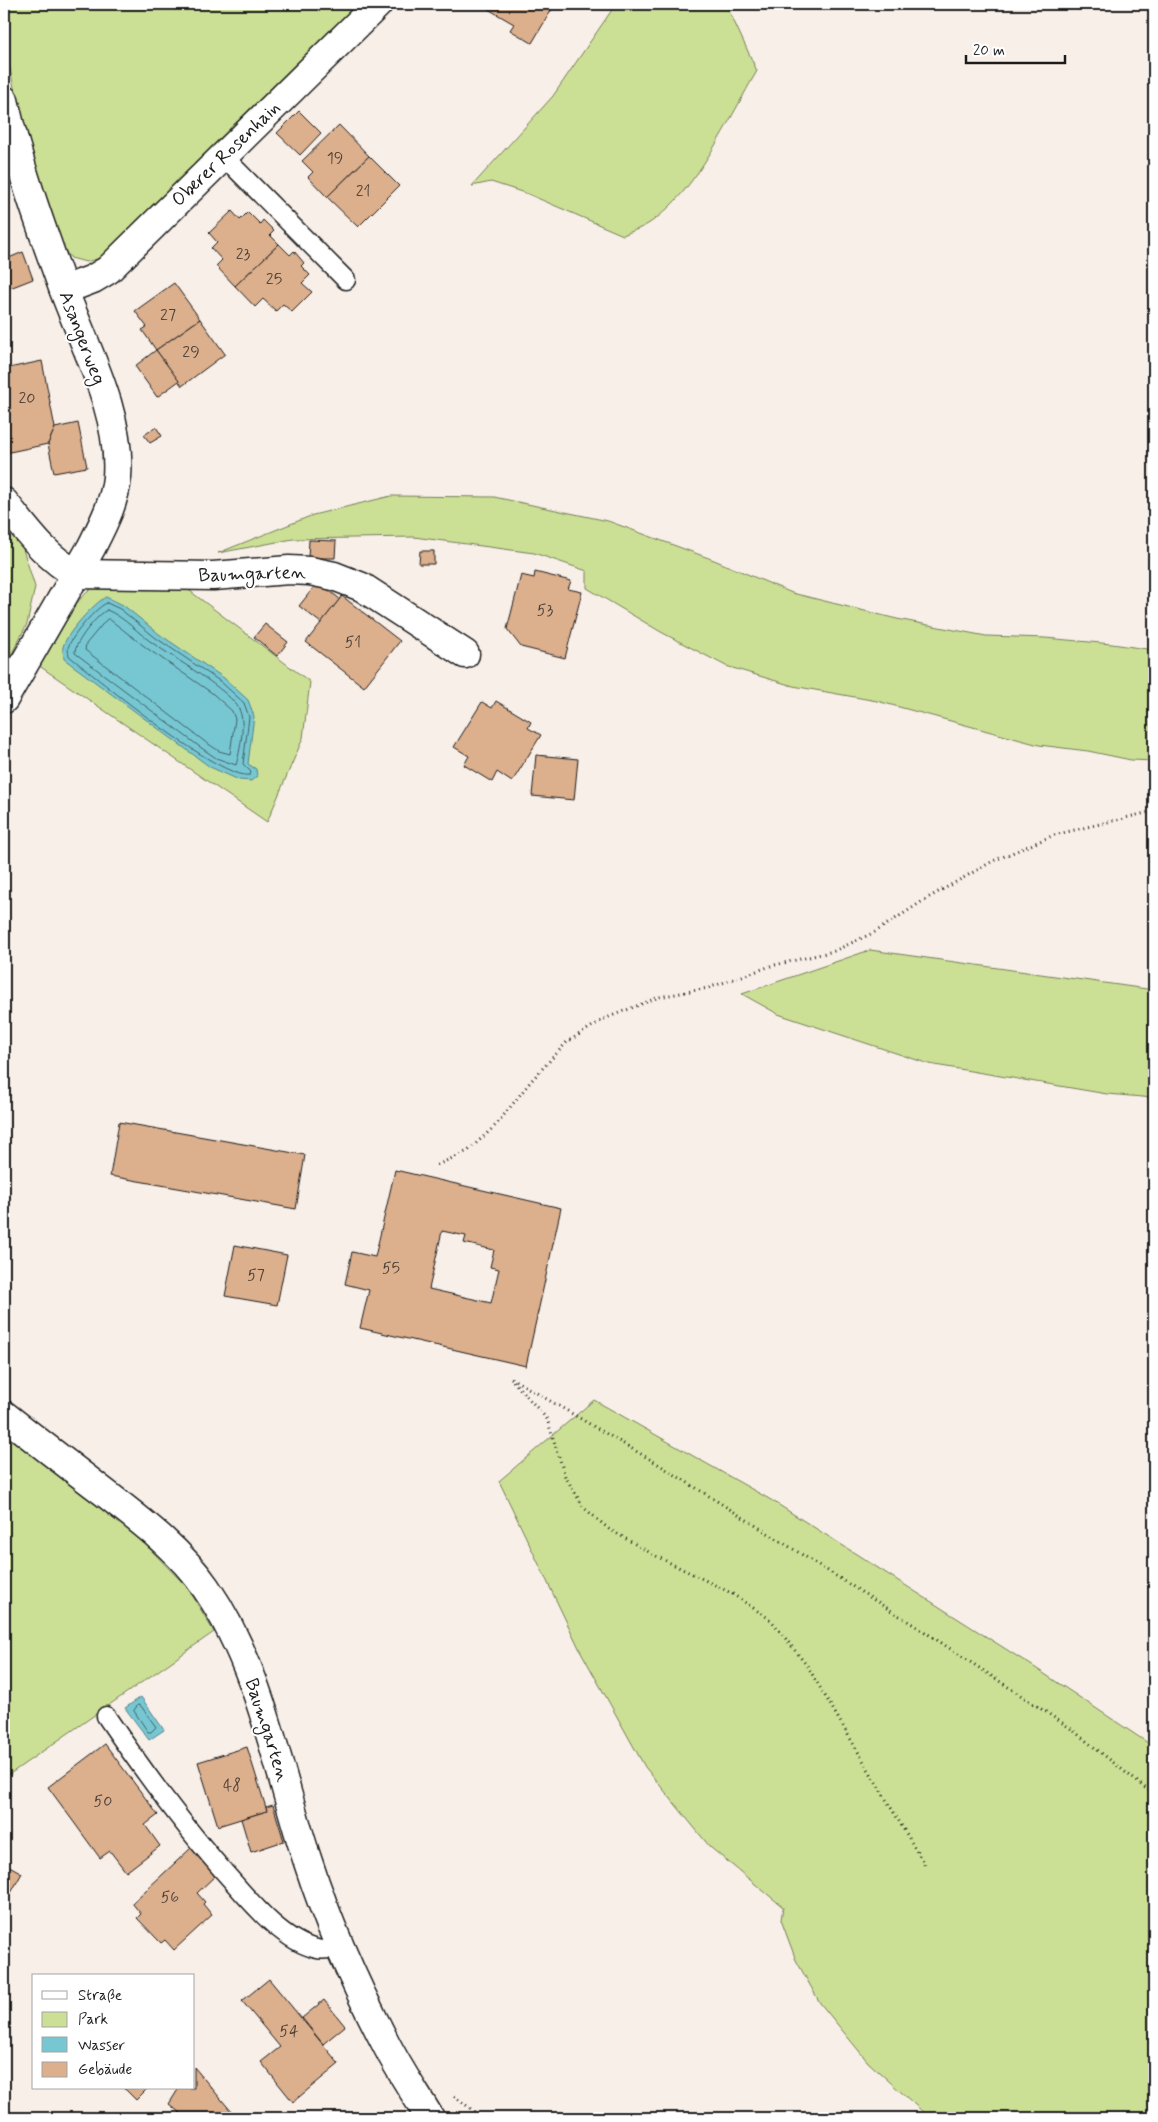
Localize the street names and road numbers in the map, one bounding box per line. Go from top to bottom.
street label: Oberer Rosenhain [166,96,286,212]
street label: Asangerweg [51,288,111,389]
street label: Baumgarten [198,560,306,590]
street label: Baumgarten [237,1675,295,1786]

